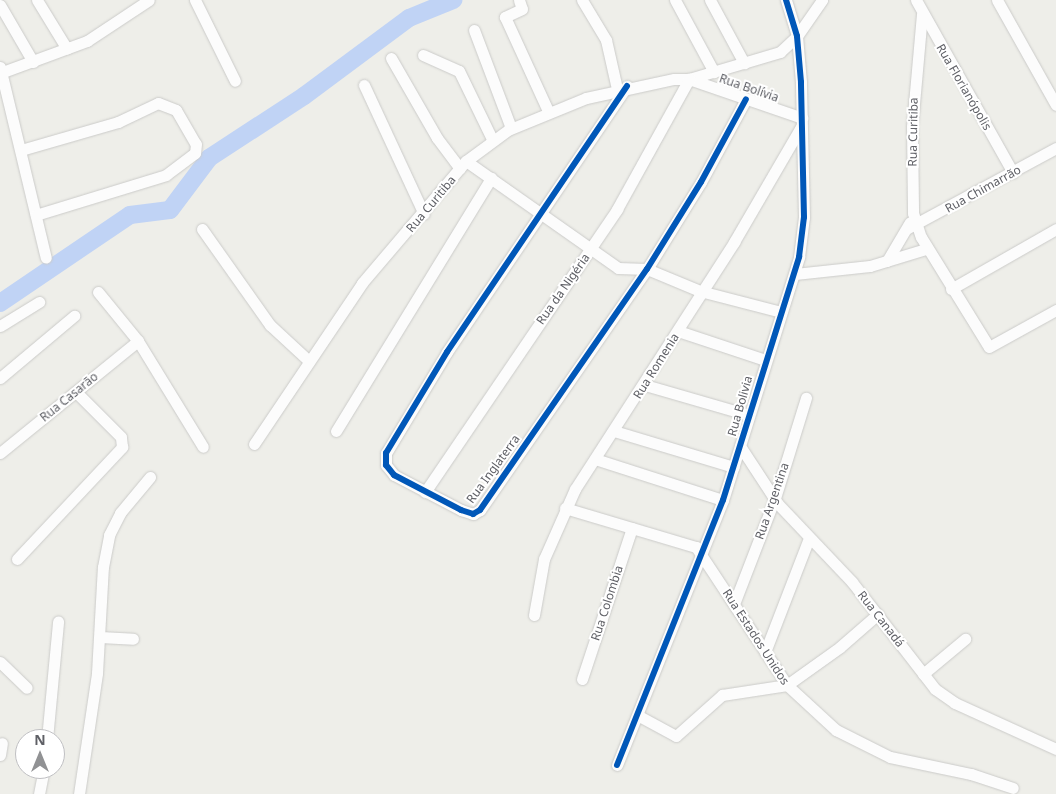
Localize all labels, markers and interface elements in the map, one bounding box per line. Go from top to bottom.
street label: Rua Florianópolis [933,41,995,133]
street label: Rua Bolívia [717,71,781,105]
street label: Rua Curitiba [905,97,921,167]
street label: Rua Chimarrão [943,162,1023,216]
street label: Rua Curitiba [403,173,459,235]
street label: Rua da Nigéria [533,251,593,327]
street label: Rua Romenia [630,331,682,401]
street label: Rua Casarão [37,369,101,425]
street label: Rua Bolivia [725,374,755,438]
street label: Rua Inglaterra [463,432,523,506]
street label: Rua Argentina [752,461,792,541]
street label: Rua Colombia [588,564,626,642]
street label: Rua Estados Unidos [720,586,792,688]
street label: Rua Canadá [855,588,907,650]
north arrow [15,729,65,779]
text: N [34,730,46,749]

